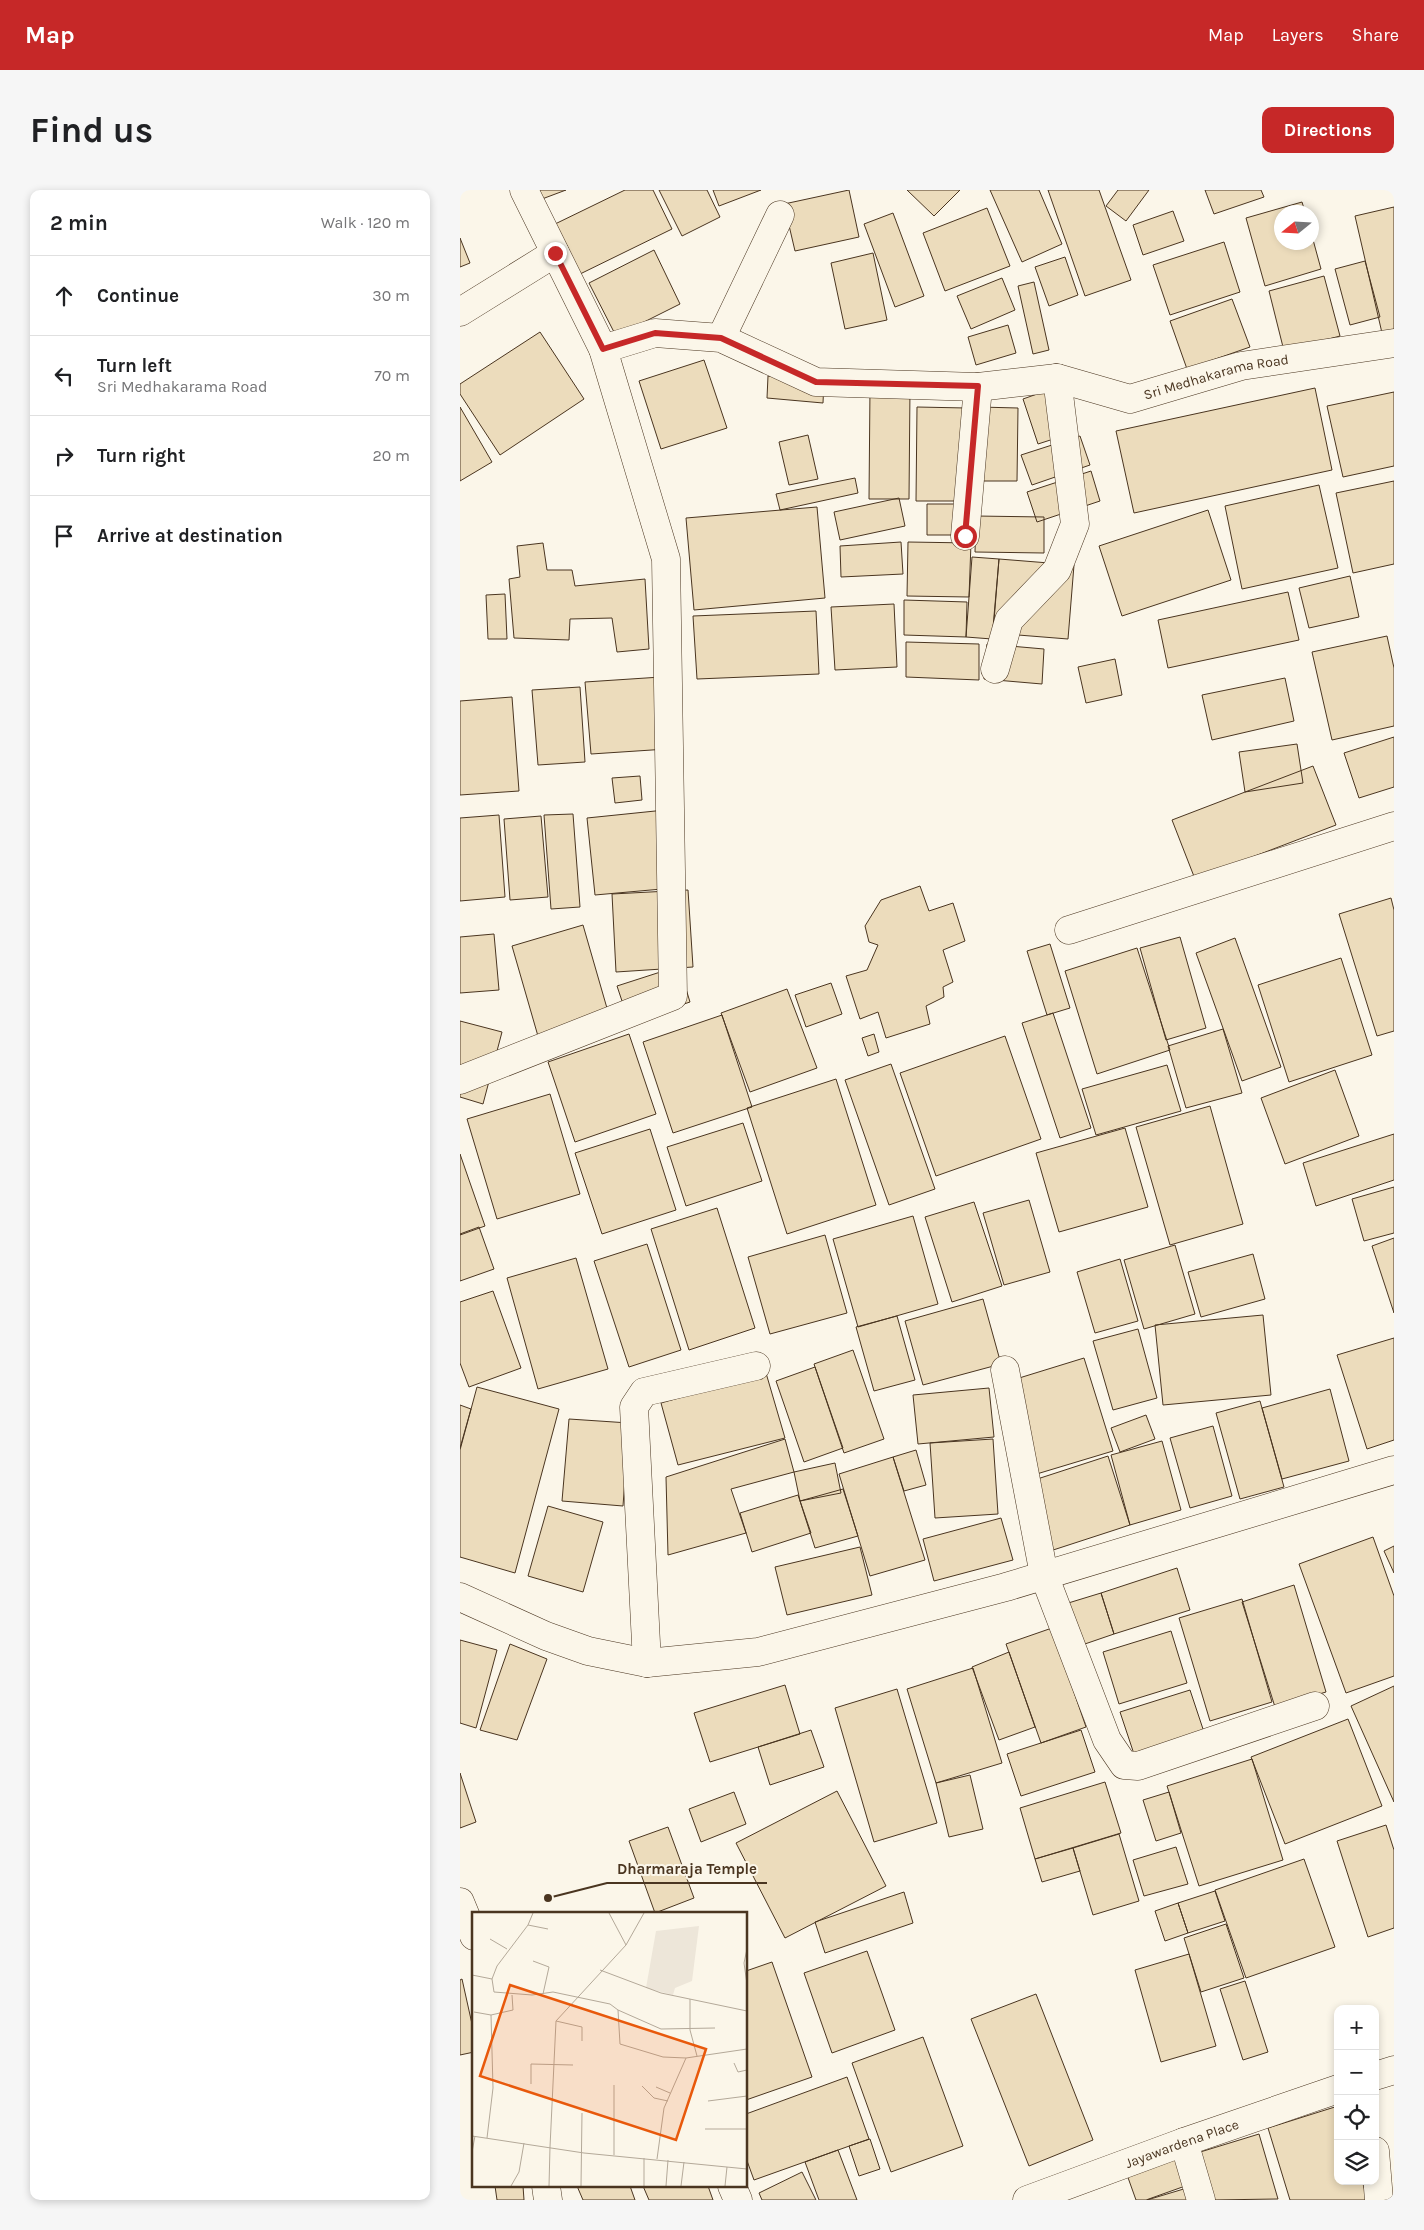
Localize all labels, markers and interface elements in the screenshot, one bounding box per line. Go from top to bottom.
text: Map [25,21,75,49]
text: Map [1208,24,1244,46]
text: Layers [1272,24,1324,46]
text: Share [1352,24,1399,46]
button: Directions [1262,107,1394,153]
text: Find us [30,110,153,151]
north arrow [1274,205,1319,250]
text: 2 min [50,211,108,235]
text: Walk · 120 m [321,213,410,232]
route end [544,242,567,265]
icon: ahead [50,282,78,310]
text: Continue [97,285,179,307]
text: 30 m [372,286,410,305]
street label: Sri Medhakarama Road [1142,351,1290,404]
text: Turn left [97,355,172,377]
icon: left [50,362,78,390]
text: 70 m [374,366,410,385]
text: Sri Medhakarama Road [97,377,268,396]
icon: right [50,442,78,470]
text: Turn right [97,445,186,467]
text: 20 m [372,446,410,465]
icon: arrive [50,522,78,550]
text: Arrive at destination [97,525,283,547]
route start [954,525,977,548]
callout: Dharmaraja Temple [607,1853,767,1883]
text: Dharmaraja Temple [617,1860,757,1878]
inset map [472,1912,748,2188]
map controls [1334,2005,1379,2185]
button: + [1334,2005,1379,2050]
button: − [1334,2050,1379,2095]
button: locate [1334,2095,1379,2140]
street label: Jayawardena Place [1123,2116,1241,2172]
button: layers [1334,2140,1379,2185]

